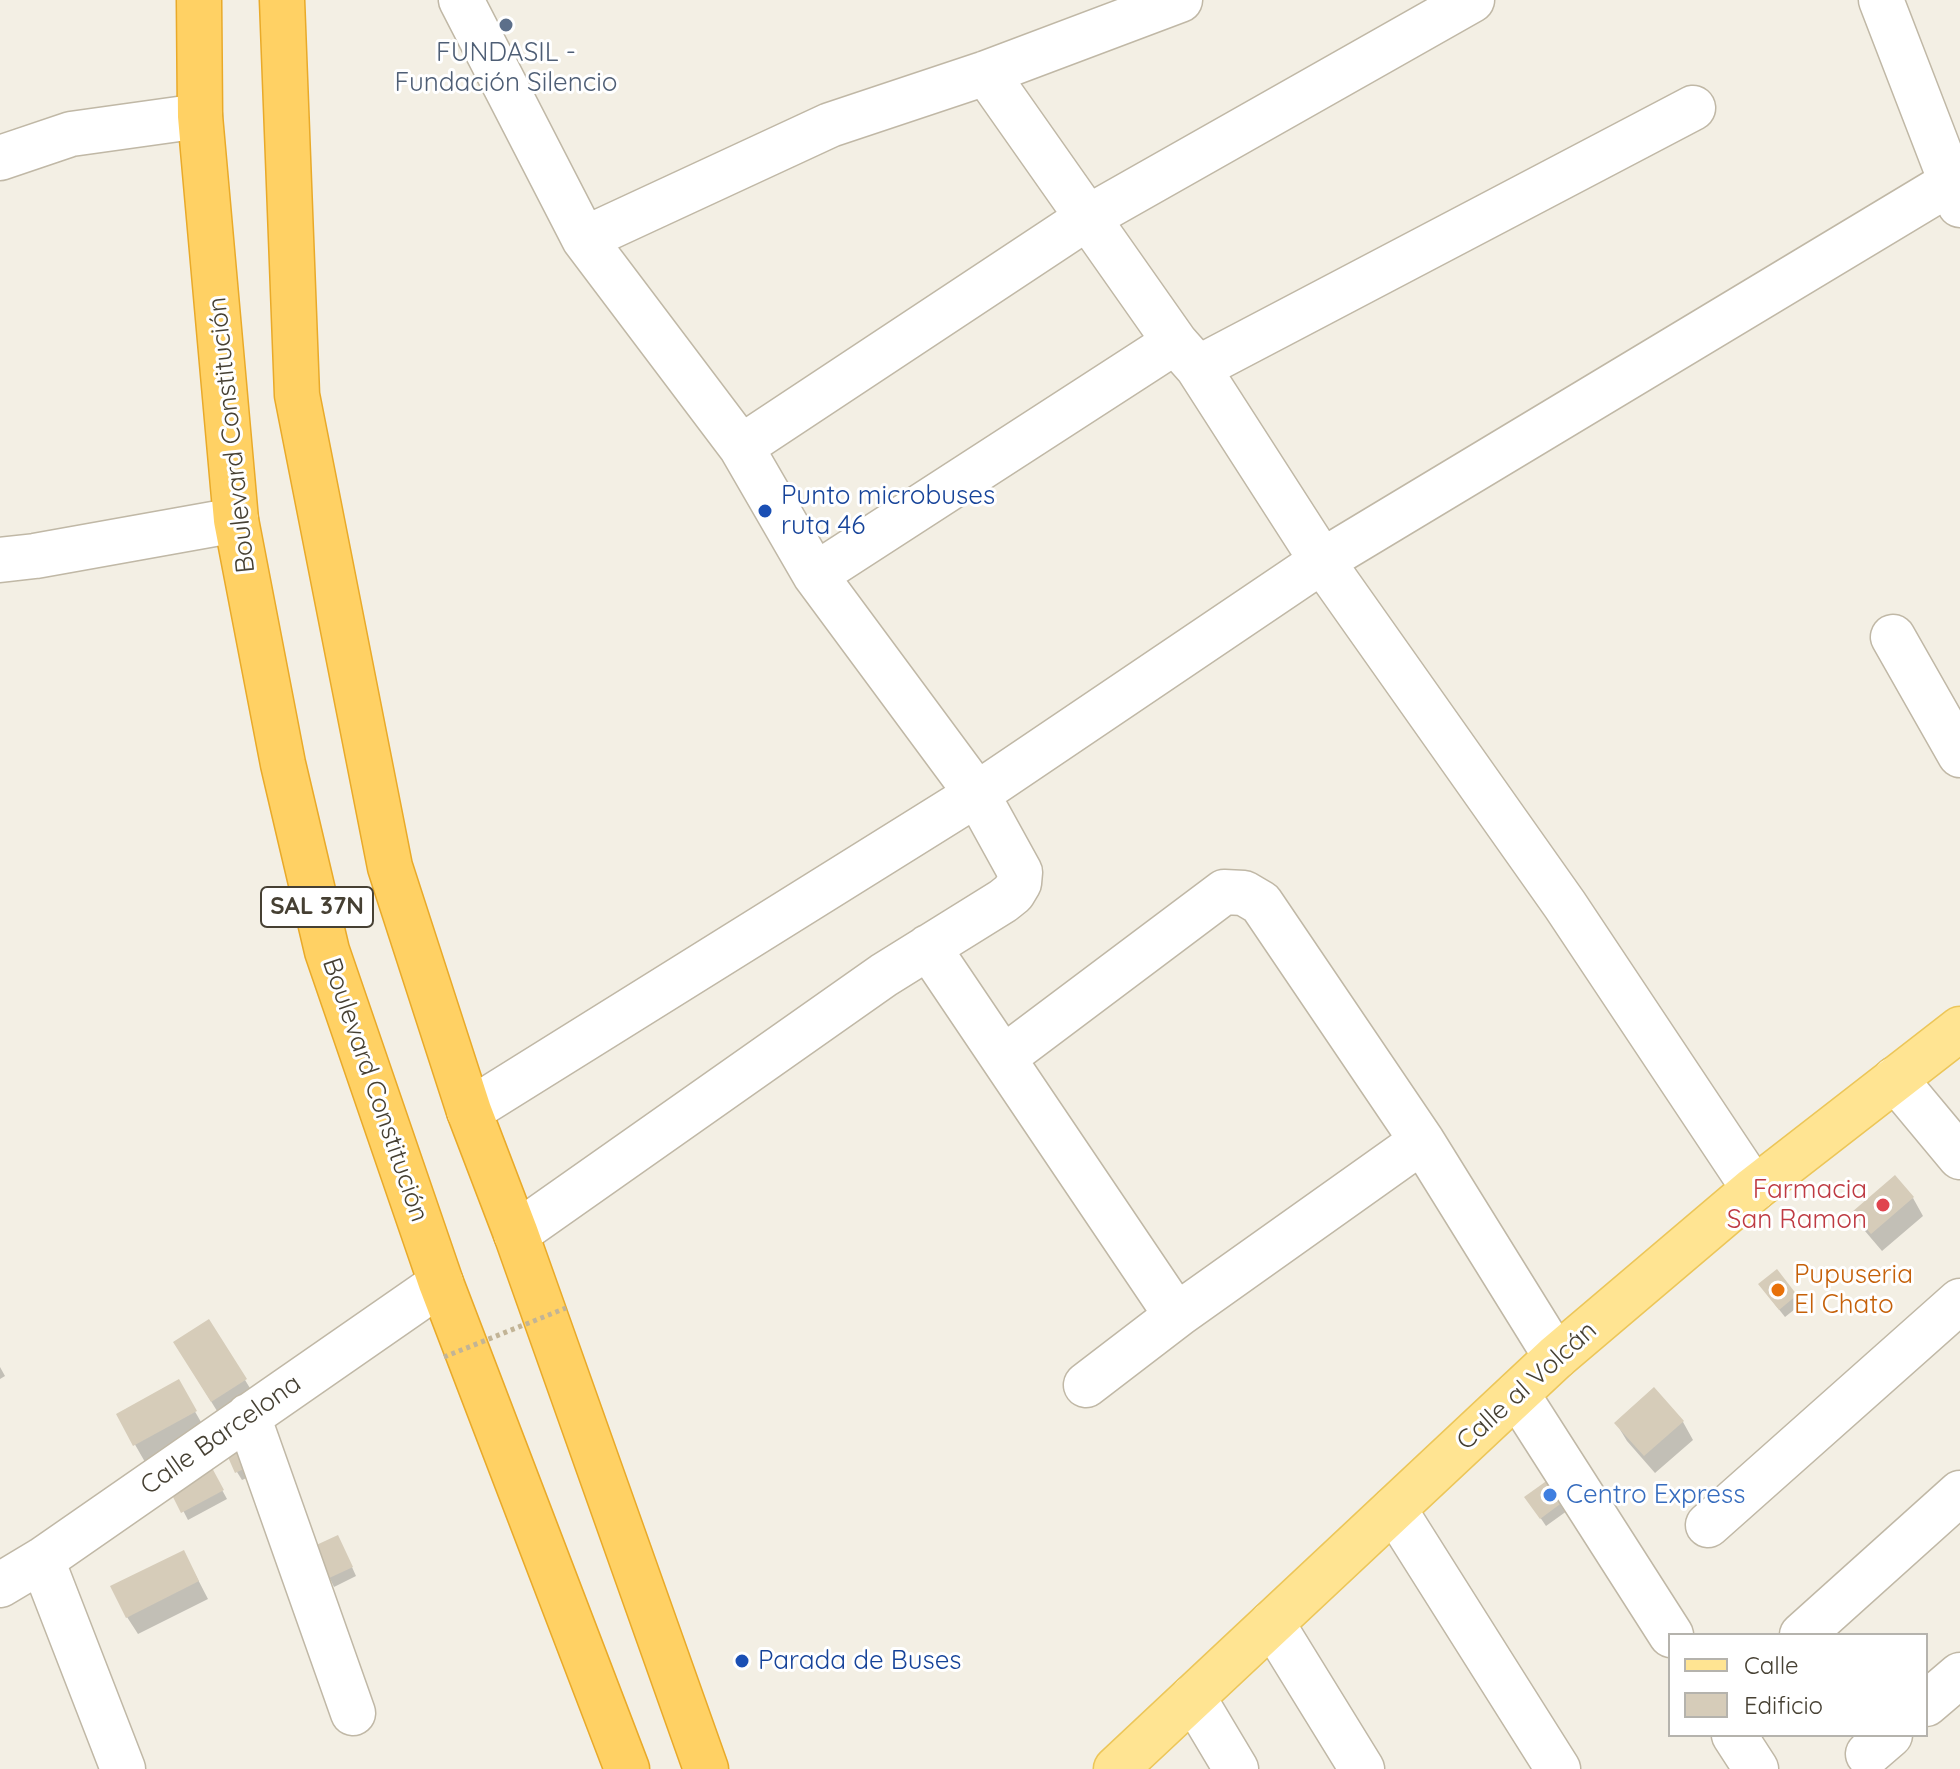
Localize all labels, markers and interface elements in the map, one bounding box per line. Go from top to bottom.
marker: FUNDASIL - Fundación Silencio [497,16,515,34]
place label: FUNDASIL - Fundación Silencio [395,37,617,98]
street label: Boulevard Constitución [202,296,262,574]
place label: Punto microbuses ruta 46 [781,480,995,542]
marker: Punto microbuses ruta 46 [756,502,774,520]
road number: SAL 37N [261,887,373,927]
street label: Boulevard Constitución [315,954,435,1226]
place label: Farmacia San Ramon [1727,1174,1867,1236]
marker: Farmacia San Ramon [1874,1196,1892,1214]
place label: Pupuseria El Chato [1794,1259,1913,1320]
marker: Pupuseria El Chato [1769,1281,1787,1299]
street label: Calle al Volcán [1451,1315,1603,1457]
street label: Calle Barcelona [135,1368,307,1502]
place label: Centro Express [1566,1479,1745,1511]
marker: Centro Express [1541,1486,1559,1504]
legend [1668,1633,1928,1737]
place label: Parada de Buses [758,1645,962,1677]
text: Calle [1744,1650,1799,1680]
marker: Parada de Buses [733,1652,751,1670]
text: Edificio [1744,1690,1823,1720]

